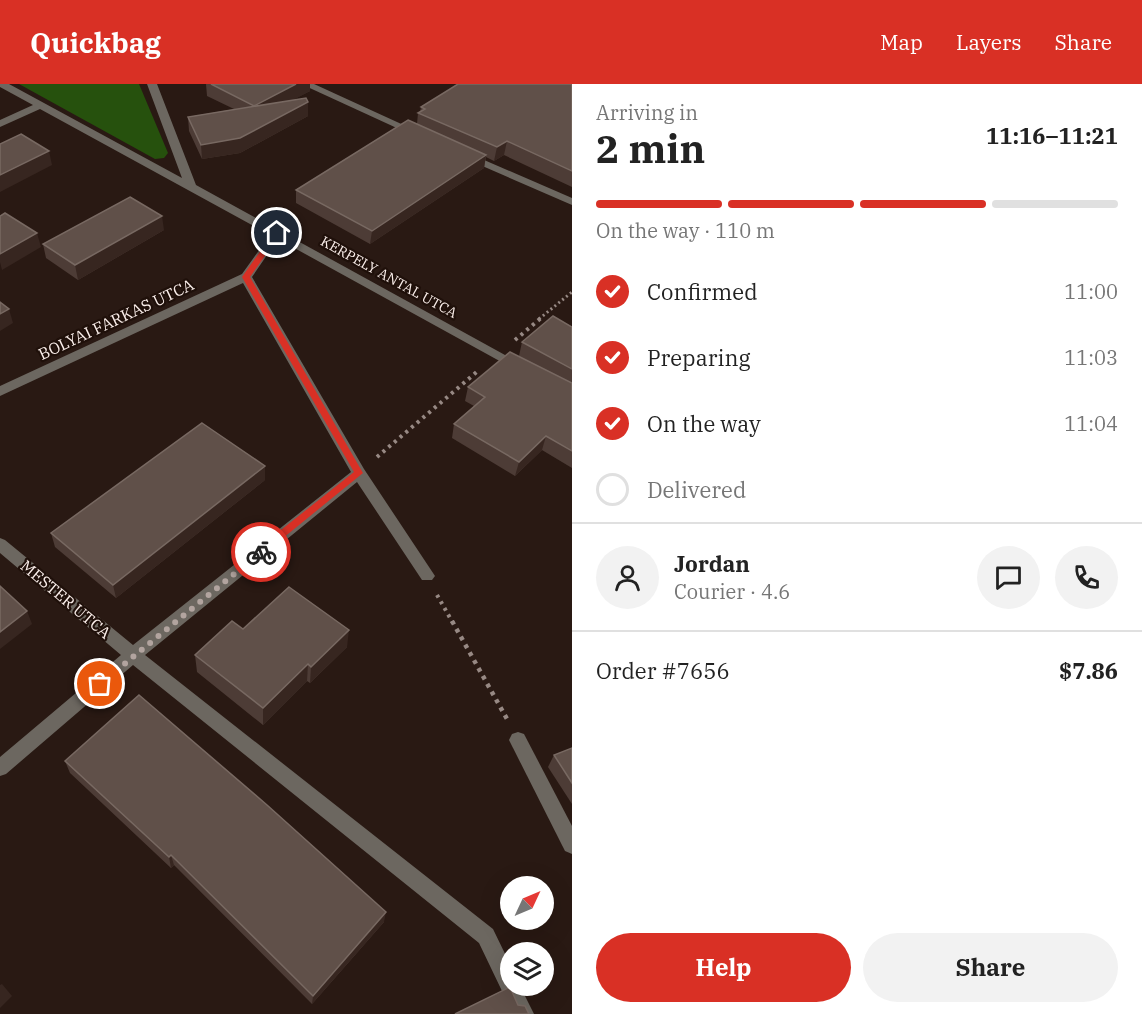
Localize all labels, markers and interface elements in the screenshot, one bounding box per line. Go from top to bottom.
text: Quickbag [30,24,161,61]
text: Map [880,28,923,56]
text: Layers [956,28,1022,56]
text: Share [1055,28,1112,56]
text: Arriving in [596,99,698,126]
text: 11:16–11:21 [986,121,1118,150]
text: 2 min [596,123,705,174]
pin [251,207,302,258]
icon: home [260,216,293,249]
text: On the way · 110 m [596,217,775,244]
street label: KERPELY ANTAL UTCA [318,232,461,322]
street label: BOLYAI FARKAS UTCA [35,274,197,364]
icon: check [596,275,629,308]
text: Confirmed [647,277,758,306]
text: 11:00 [1064,278,1118,305]
icon: check [596,341,629,374]
text: Preparing [647,343,751,372]
text: 11:03 [1064,344,1118,371]
icon: check [596,407,629,440]
text: On the way [647,409,761,438]
text: 11:04 [1064,410,1118,437]
text: Delivered [647,475,746,504]
courier [231,522,291,582]
icon: bike [245,536,278,569]
button: person [596,546,659,609]
button: chat [977,546,1040,609]
button: phone [1055,546,1118,609]
text: Jordan [674,549,750,578]
street label: MESTER UTCA [17,555,115,643]
text: Courier · 4.6 [674,578,790,605]
text: Order #7656 [596,656,730,685]
text: $7.86 [1059,656,1118,685]
pin [74,658,125,709]
icon: bag [83,667,116,700]
north arrow [500,876,554,930]
map controls [500,876,554,996]
button: Help [596,933,851,1002]
button: Share [863,933,1118,1002]
button: layers [500,942,554,996]

